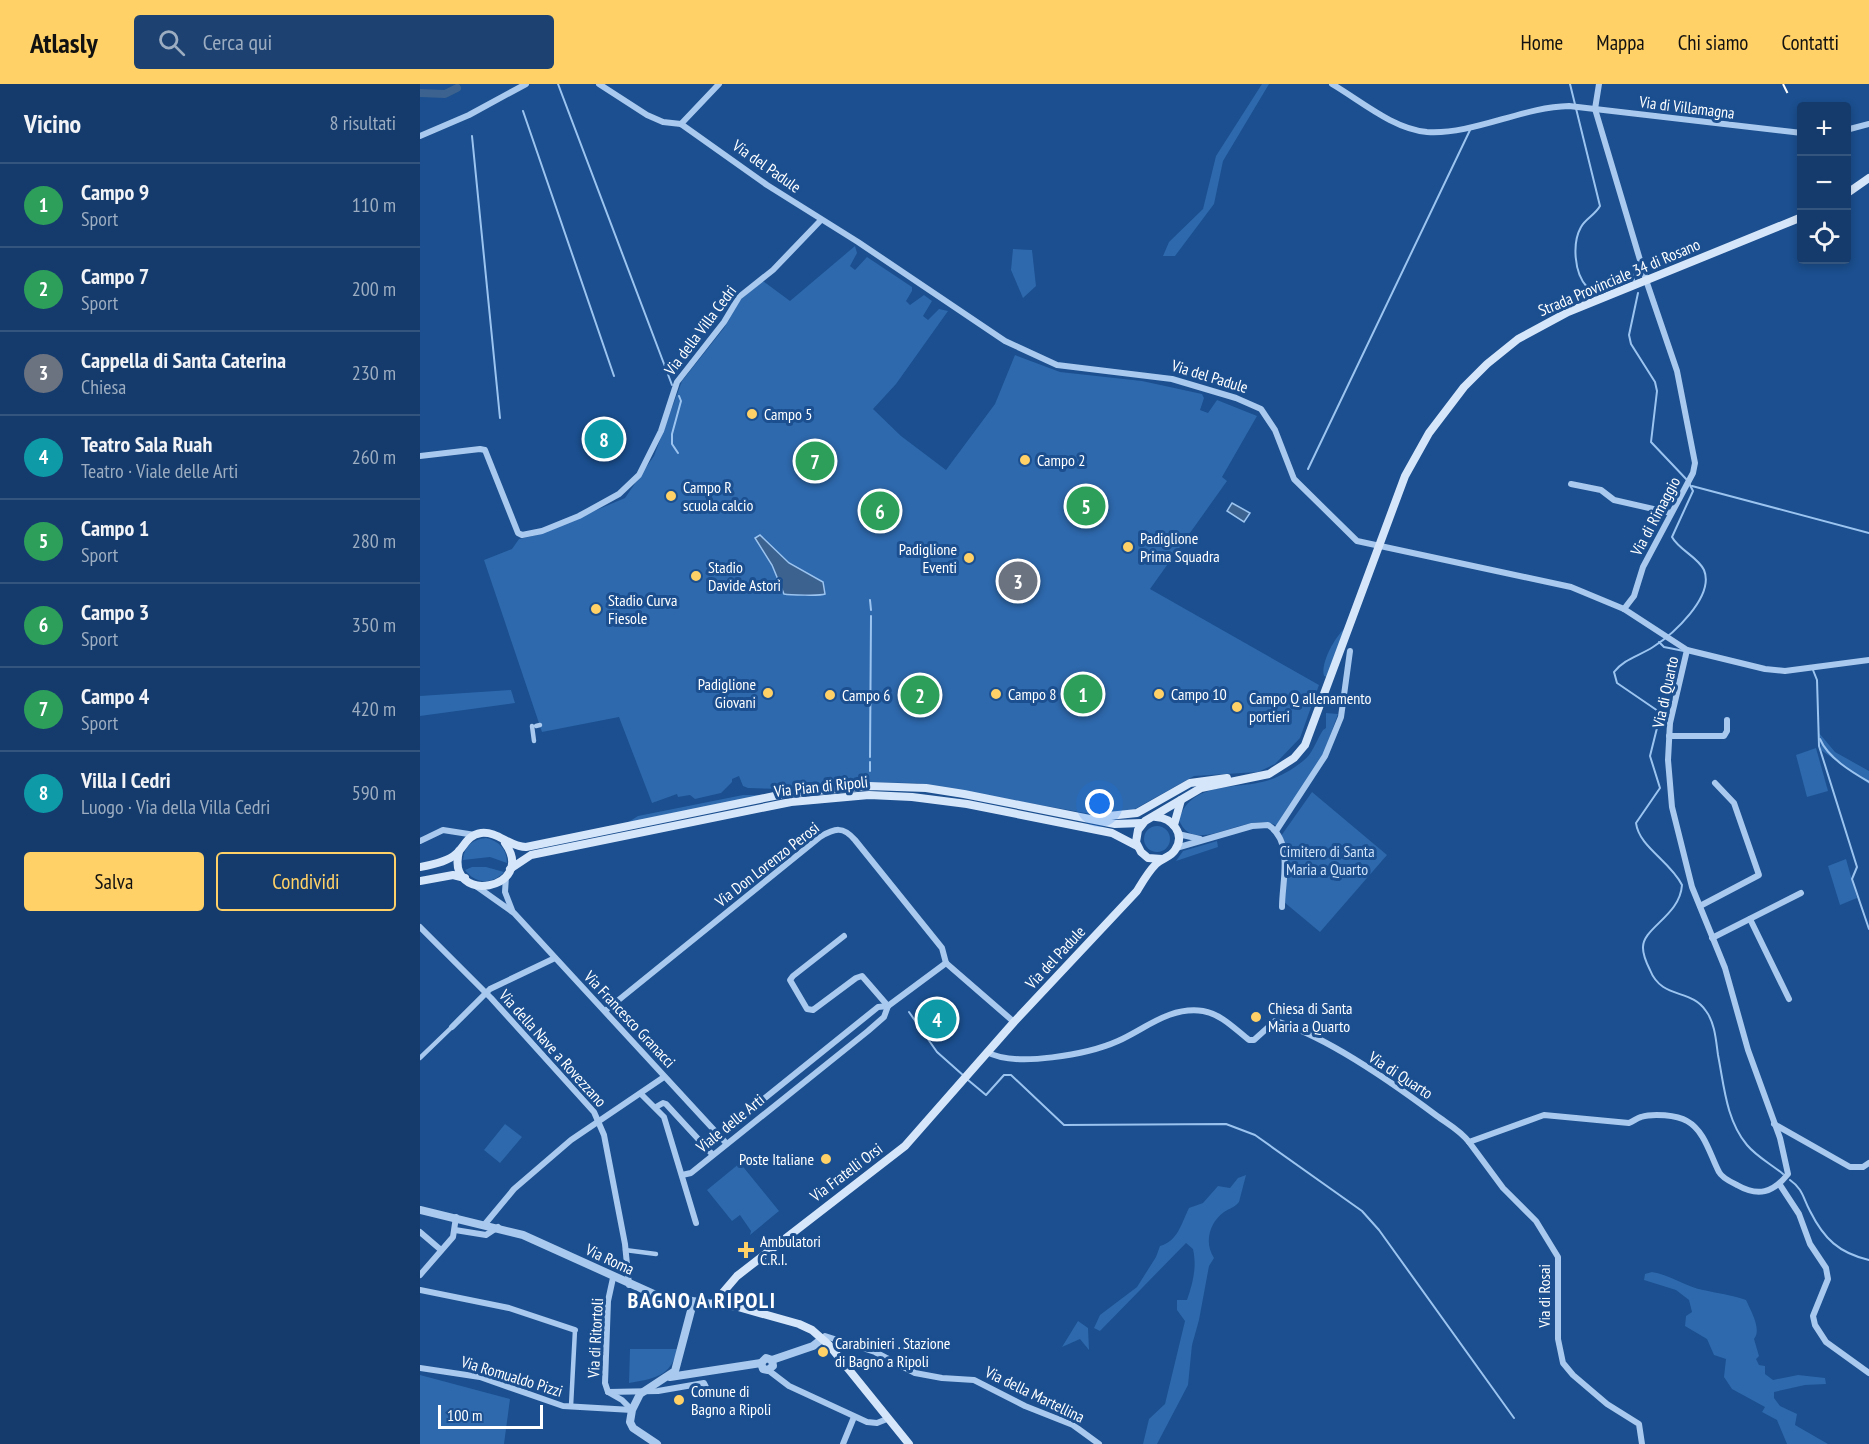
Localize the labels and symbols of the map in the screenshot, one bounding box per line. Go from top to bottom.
street label: Via di Villamagna [1637,91,1736,123]
street label: Via del Padule [728,135,805,197]
street label: Strada Provinciale 34 di Rosano [1535,234,1703,320]
street label: Via della Villa Cedri [659,281,740,380]
street label: Via del Padule [1168,355,1251,397]
place label: Campo 5 [764,404,812,424]
marker: Campo 5 [745,407,759,421]
pin: 8 [584,416,624,462]
pin: 7 [796,438,834,484]
place label: Campo 2 [1037,450,1085,470]
marker: Campo 2 [1018,453,1032,467]
street label: Via di Rimaggio [1625,473,1684,560]
place label: Campo R scuola calcio [683,477,753,515]
pin: 5 [1066,484,1106,528]
pin: 6 [860,488,900,534]
marker: Campo R scuola calcio [664,489,678,503]
place label: Padiglione Prima Squadra [1140,528,1220,566]
place label: Padiglione Eventi [899,539,957,577]
marker: Padiglione Prima Squadra [1121,540,1135,554]
marker: Padiglione Eventi [962,551,976,565]
place label: Stadio Davide Astori [708,557,781,595]
pin: 3 [998,558,1038,604]
marker: Stadio Davide Astori [689,569,703,583]
place label: Stadio Curva Fiesole [608,590,677,628]
marker: Stadio Curva Fiesole [589,602,603,616]
street label: Via di Quarto [1647,654,1682,731]
pin: 2 [900,672,940,718]
pin: 1 [1064,672,1102,716]
place label: Padiglione Giovani [698,674,756,712]
place label: Campo 8 [1008,684,1056,704]
place label: Campo 10 [1171,684,1227,704]
place label: Campo 6 [842,685,890,705]
marker: Padiglione Giovani [761,686,775,700]
marker: Campo 8 [989,687,1003,701]
marker: Campo 10 [1152,687,1166,701]
marker: Campo 6 [823,688,837,702]
place label: Campo Q allenamento portieri [1249,688,1372,726]
marker: Campo Q allenamento portieri [1230,700,1244,714]
street label: Via Pian di Ripoli [772,771,869,801]
your location [1085,789,1114,818]
street label: Via Don Lorenzo Perosi [710,817,823,911]
park label: Cimitero di Santa Maria a Quarto [1279,841,1375,879]
street label: Via del Padule [1020,921,1089,993]
street label: Via Francesco Granacci [579,966,680,1072]
street label: Via della Nave a Rovezzano [494,985,611,1111]
pin: 4 [918,996,956,1042]
place label: Chiesa di Santa Maria a Quarto [1268,998,1353,1036]
marker: Chiesa di Santa Maria a Quarto [1249,1010,1263,1024]
street label: Via di Quarto [1364,1046,1437,1103]
street label: Viale delle Arti [691,1089,768,1157]
street label: Via Fratelli Orsi [805,1138,886,1206]
place label: Poste Italiane [739,1149,814,1169]
marker: Poste Italiane [819,1152,833,1166]
place label: Ambulatori C.R.I. [760,1231,821,1269]
street label: Via Roma [582,1239,638,1279]
marker: Ambulatori C.R.I. [737,1241,755,1259]
street label: Via di Rosai [1534,1264,1554,1329]
district label: BAGNO A RIPOLI [628,1286,776,1314]
street label: Via di Ritortoli [583,1298,607,1379]
place label: Carabinieri . Stazione di Bagno a Ripoli [835,1333,950,1371]
marker: Carabinieri . Stazione di Bagno a Ripoli [816,1345,830,1359]
street label: Via Romualdo Pizzi [458,1351,565,1401]
street label: Via della Martellina [981,1361,1088,1427]
place label: Comune di Bagno a Ripoli [691,1381,771,1419]
marker: Comune di Bagno a Ripoli [672,1393,686,1407]
scale bar [438,1402,543,1430]

